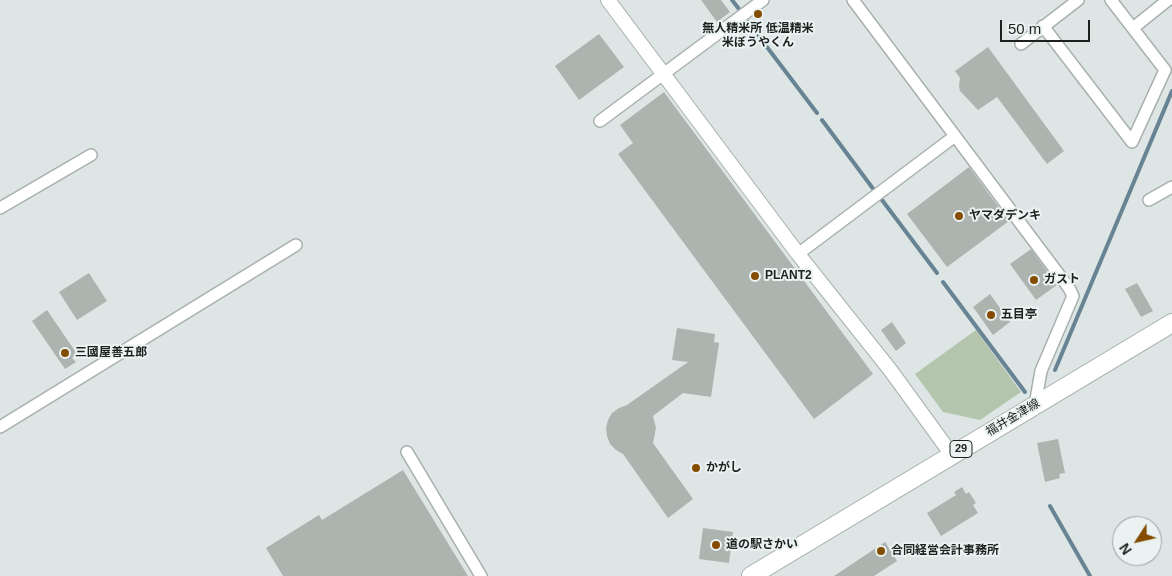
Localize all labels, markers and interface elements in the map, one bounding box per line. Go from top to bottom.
marker: 無人精米所 低温精米 米ぼうやくん [752,8,764,20]
scale bar [1002,10,1092,42]
text: 50 m [1008,20,1041,37]
place label: 無人精米所 低温精米 米ぼうやくん [702,22,814,50]
place label: ヤマダデンキ [969,209,1041,223]
marker: ヤマダデンキ [953,210,965,222]
place label: PLANT2 [765,269,812,283]
marker: PLANT2 [749,270,761,282]
place label: ガスト [1044,273,1080,287]
marker: ガスト [1028,274,1040,286]
place label: 五目亭 [1001,308,1037,322]
marker: 五目亭 [985,309,997,321]
place label: 三國屋善五郎 [75,346,147,360]
marker: 三國屋善五郎 [59,347,71,359]
street label: 福井金津線 [984,396,1042,440]
road number: 29 [950,440,972,458]
place label: かがし [706,461,742,475]
marker: かがし [690,462,702,474]
north arrow [1112,516,1162,566]
place label: 道の駅さかい [726,538,798,552]
marker: 道の駅さかい [710,539,722,551]
text: N [1116,540,1135,558]
place label: 合同経営会計事務所 [891,544,999,558]
marker: 合同経営会計事務所 [875,545,887,557]

